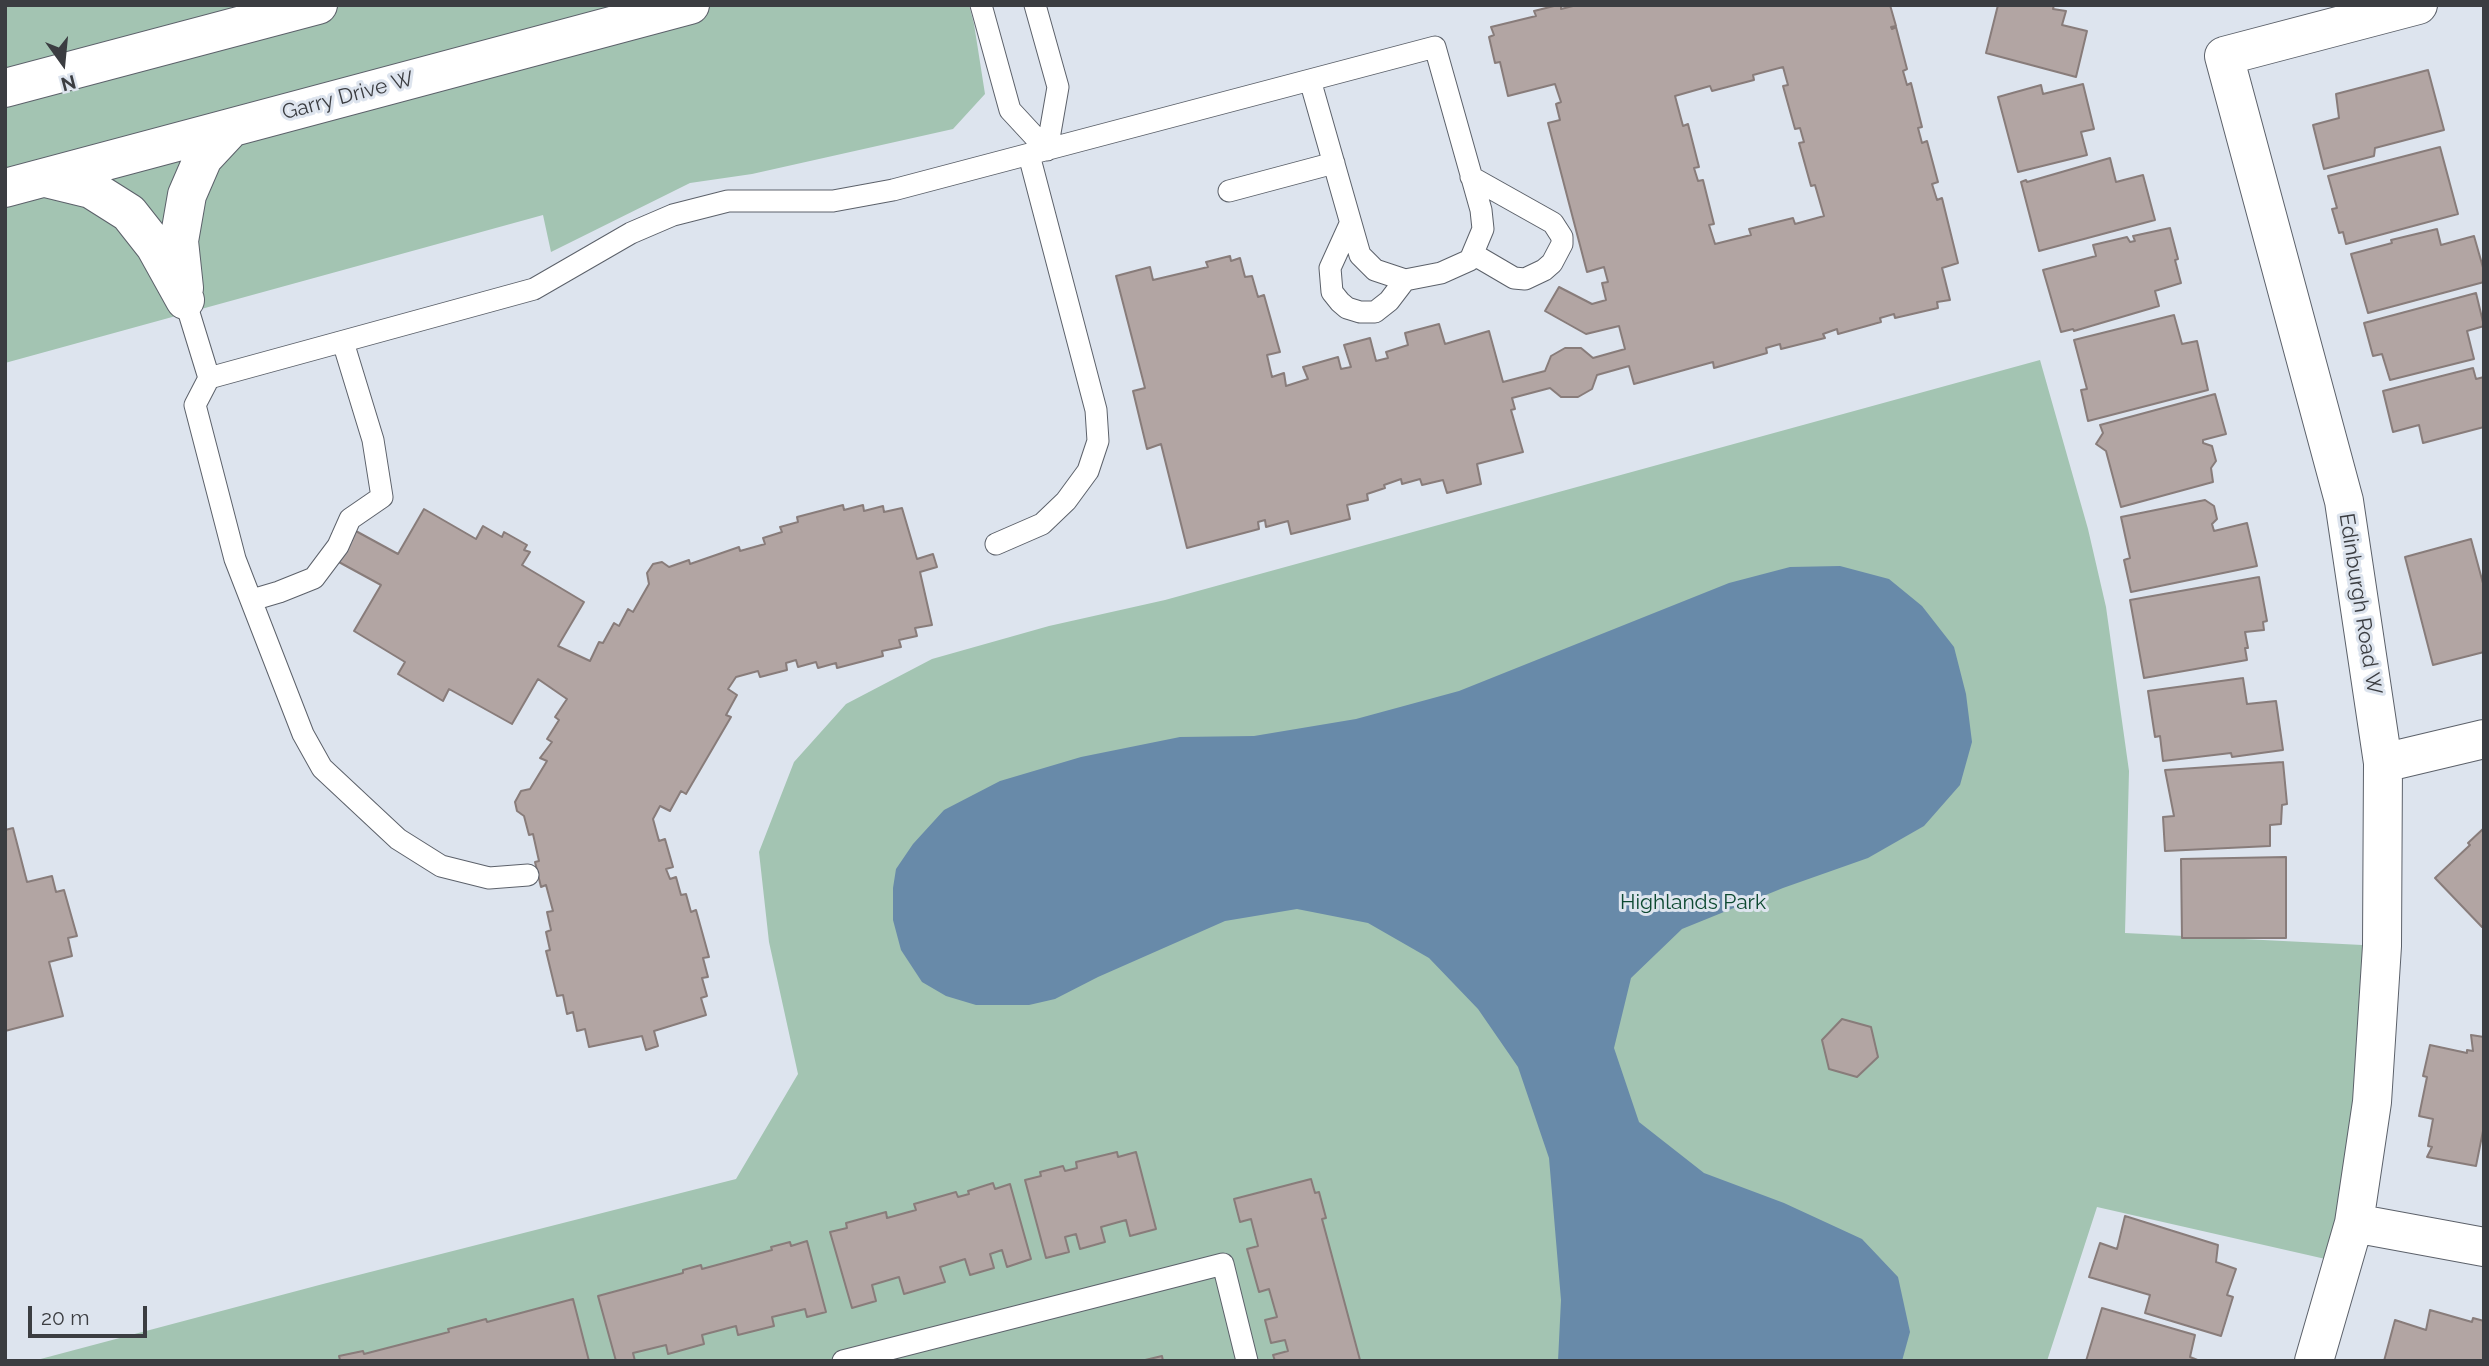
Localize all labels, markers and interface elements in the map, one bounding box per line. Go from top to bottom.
north arrow [28,28,98,98]
street label: Garry Drive W [279,66,417,126]
text: N [59,71,78,96]
street label: Edinburgh Road W [2333,512,2387,696]
park label: Highlands Park [1620,890,1766,916]
scale bar [32,1292,150,1336]
text: 20 m [41,1305,89,1330]

